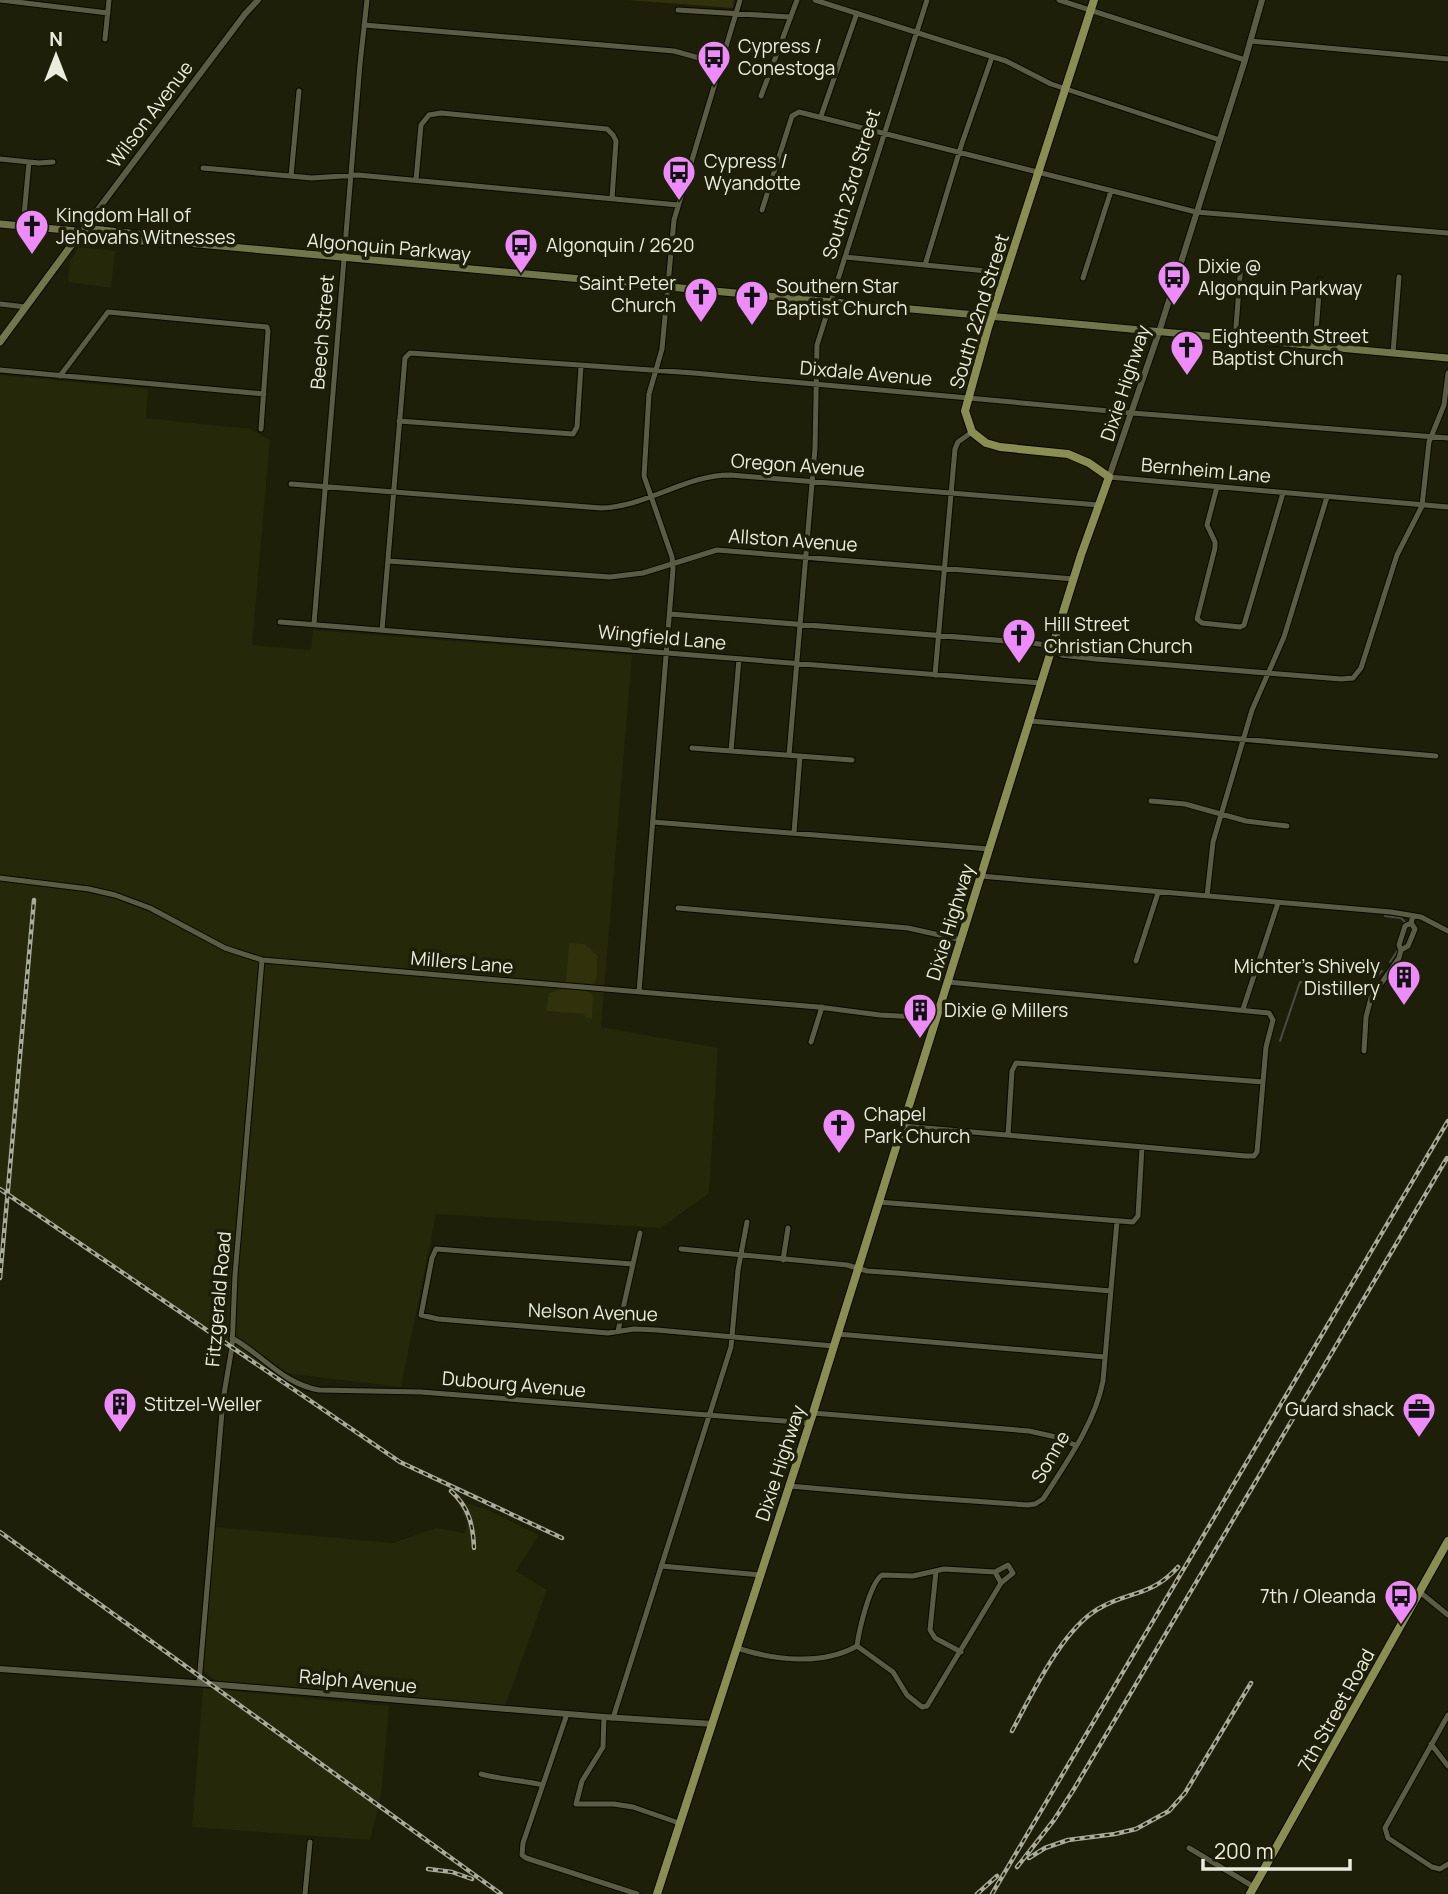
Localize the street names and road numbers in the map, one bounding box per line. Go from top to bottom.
street label: Wilson Avenue [101,55,199,173]
street label: South 23rd Street [816,106,886,262]
street label: Algonquin Parkway [306,227,472,267]
street label: South 22nd Street [943,230,1015,392]
street label: Beech Street [304,273,340,391]
street label: Dixie Highway [1094,322,1156,444]
street label: Dixdale Avenue [799,354,933,392]
street label: Oregon Avenue [730,447,866,483]
street label: Bernheim Lane [1140,451,1272,489]
street label: Allston Avenue [728,523,858,557]
street label: Wingfield Lane [597,618,727,656]
street label: Dixie Highway [920,861,980,983]
street label: Millers Lane [409,945,515,979]
street label: Fitzgerald Road [199,1230,237,1368]
street label: Nelson Avenue [528,1297,658,1327]
street label: Dubourg Avenue [441,1365,587,1403]
street label: Dixie Highway [749,1402,811,1524]
street label: Sonne [1025,1426,1075,1488]
street label: 7th Street Road [1291,1644,1381,1776]
street label: Ralph Avenue [298,1663,418,1699]

